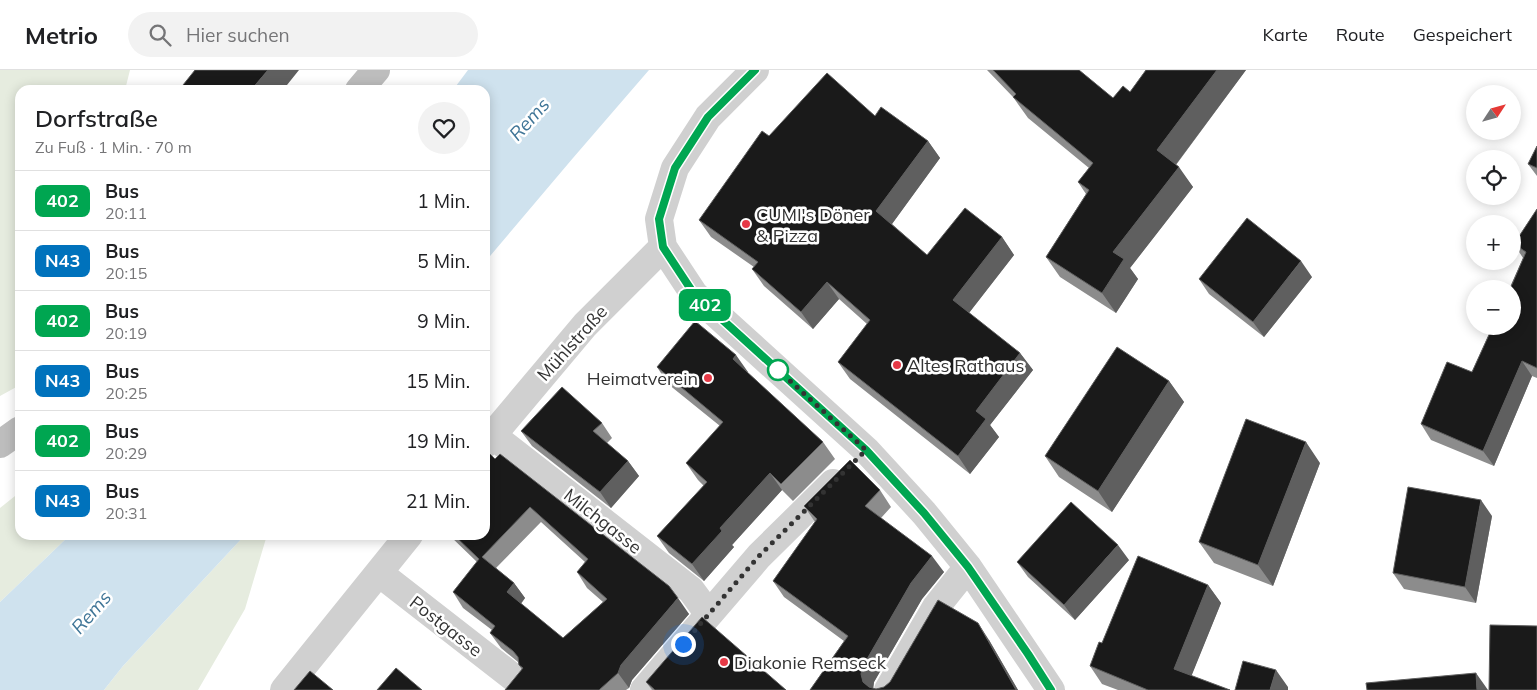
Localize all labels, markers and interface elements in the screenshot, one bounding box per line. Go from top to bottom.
search box [128,12,478,57]
text: Metrio [25,20,98,50]
icon: search [146,21,174,49]
text: Hier suchen [186,23,290,47]
text: Karte [1263,23,1308,46]
text: Route [1336,23,1385,46]
text: Gespeichert [1413,23,1512,46]
north arrow [1466,85,1521,140]
map controls [1466,85,1521,335]
water label: Rems [504,93,554,145]
button: heart [418,102,470,154]
text: Dorfstraße [35,103,158,133]
text: Zu Fuß · 1 Min. · 70 m [35,137,192,157]
button: locate [1466,150,1521,205]
text: Bus [105,179,139,203]
text: 402 [46,189,79,212]
text: 1 Min. [417,189,470,213]
text: 20:11 [105,203,147,223]
place label: CUMI's Döner & Pizza [756,203,870,247]
button: + [1466,215,1521,270]
marker: CUMI's Döner & Pizza [740,218,752,230]
text: Bus [105,239,139,263]
text: N43 [45,249,80,272]
text: 5 Min. [417,249,470,273]
text: 20:15 [105,263,147,283]
button: − [1466,280,1521,335]
line badge: 402 [676,289,734,321]
text: 402 [689,293,721,316]
text: Bus [105,299,139,323]
street label: Mühlstraße [532,300,612,386]
text: 402 [46,309,79,332]
text: 9 Min. [417,309,470,333]
text: 20:19 [105,323,147,343]
place label: Altes Rathaus [907,354,1024,377]
text: Bus [105,359,139,383]
unlabelled marker [767,359,789,381]
marker: Altes Rathaus [891,359,903,371]
place label: Heimatverein [587,367,698,390]
text: N43 [45,369,80,392]
text: 15 Min. [406,369,470,393]
marker: Heimatverein [702,372,714,384]
text: 20:25 [105,383,147,403]
text: Bus [105,419,139,443]
text: 402 [46,429,79,452]
text: 19 Min. [406,429,470,453]
text: 20:29 [105,443,147,463]
text: Bus [105,479,139,503]
street label: Milchgasse [559,483,647,559]
text: N43 [45,489,80,512]
text: 21 Min. [406,489,470,513]
text: 20:31 [105,503,147,523]
water label: Rems [66,585,116,639]
street label: Postgasse [405,590,487,662]
your location [671,632,696,657]
place label: Diakonie Remseck [734,651,887,674]
marker: Diakonie Remseck [718,656,730,668]

